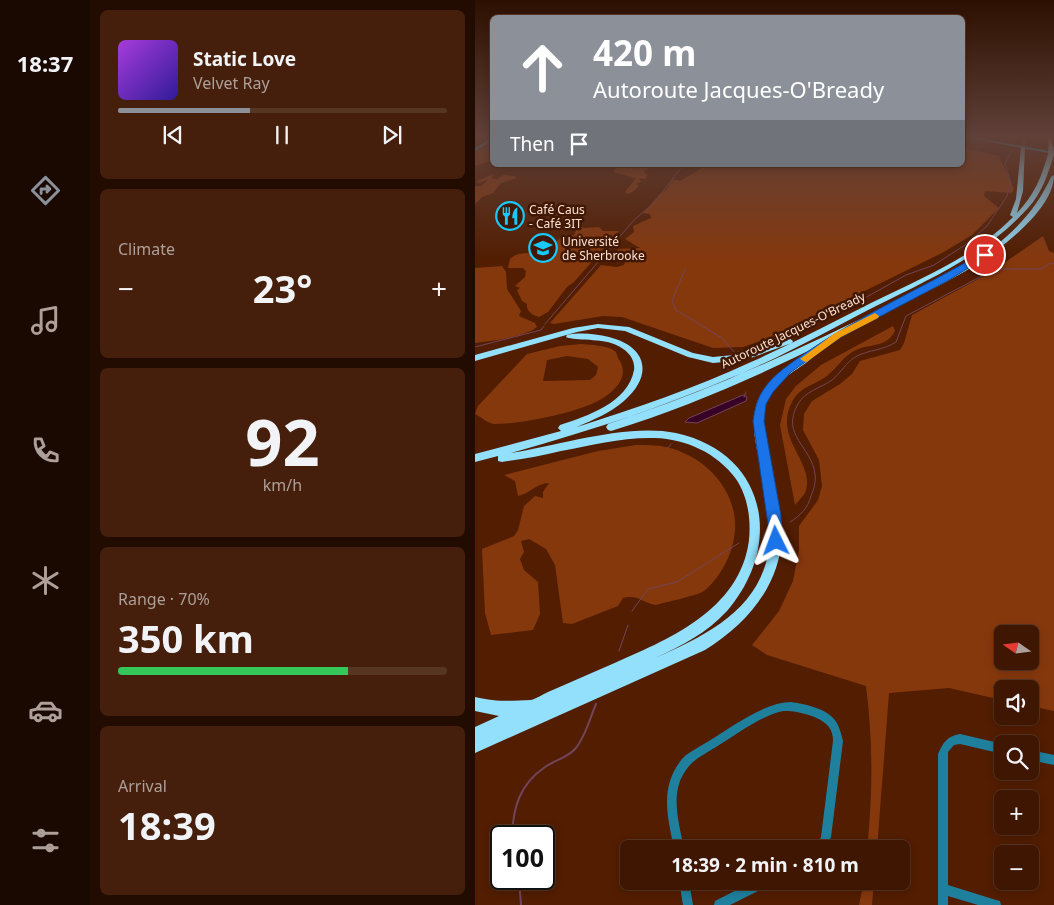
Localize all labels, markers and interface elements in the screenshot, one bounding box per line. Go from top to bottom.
text: 420 m [593,29,696,76]
icon: ahead [510,35,575,100]
text: Static Love [193,46,296,72]
text: 18:37 [17,48,73,78]
text: Velvet Ray [193,72,270,94]
text: Autoroute Jacques-O'Bready [593,74,884,104]
icon: previous [159,121,187,149]
icon: pause [268,121,296,149]
icon: next [378,121,406,149]
icon: arrive [565,130,593,158]
text: Then [510,131,555,157]
icon: directions [28,173,63,208]
restaurant icon: Café Caus - Café 3IT [495,201,525,231]
place label: Café Caus - Café 3IT [529,201,585,232]
school or university icon: Université de Sherbrooke [528,233,558,263]
place label: Université de Sherbrooke [562,233,645,264]
pin [964,234,1006,276]
text: Climate [118,238,175,260]
icon: arrive [971,241,999,269]
text: 23° [253,262,312,314]
text: − [118,269,134,307]
text: + [431,269,447,307]
street label: Autoroute Jacques-O'Bready [718,287,869,372]
icon: music [28,303,63,338]
text: 92 [245,397,320,485]
icon: phone [28,433,63,468]
text: km/h [263,474,302,496]
position arrow [749,514,801,566]
icon: climate [28,563,63,598]
text: Range · 70% [118,588,210,610]
text: 350 km [118,612,254,664]
north arrow [994,625,1039,670]
map controls [994,625,1039,890]
button: sound [994,680,1039,725]
icon: car [28,693,63,728]
button: search [994,735,1039,780]
text: Arrival [118,775,167,797]
button: + [994,790,1039,835]
text: 18:39 [118,799,216,851]
icon: filters [28,823,63,858]
speed limit sign: 100 [490,825,555,890]
button: − [994,845,1039,890]
text: 18:39 · 2 min · 810 m [671,852,859,878]

